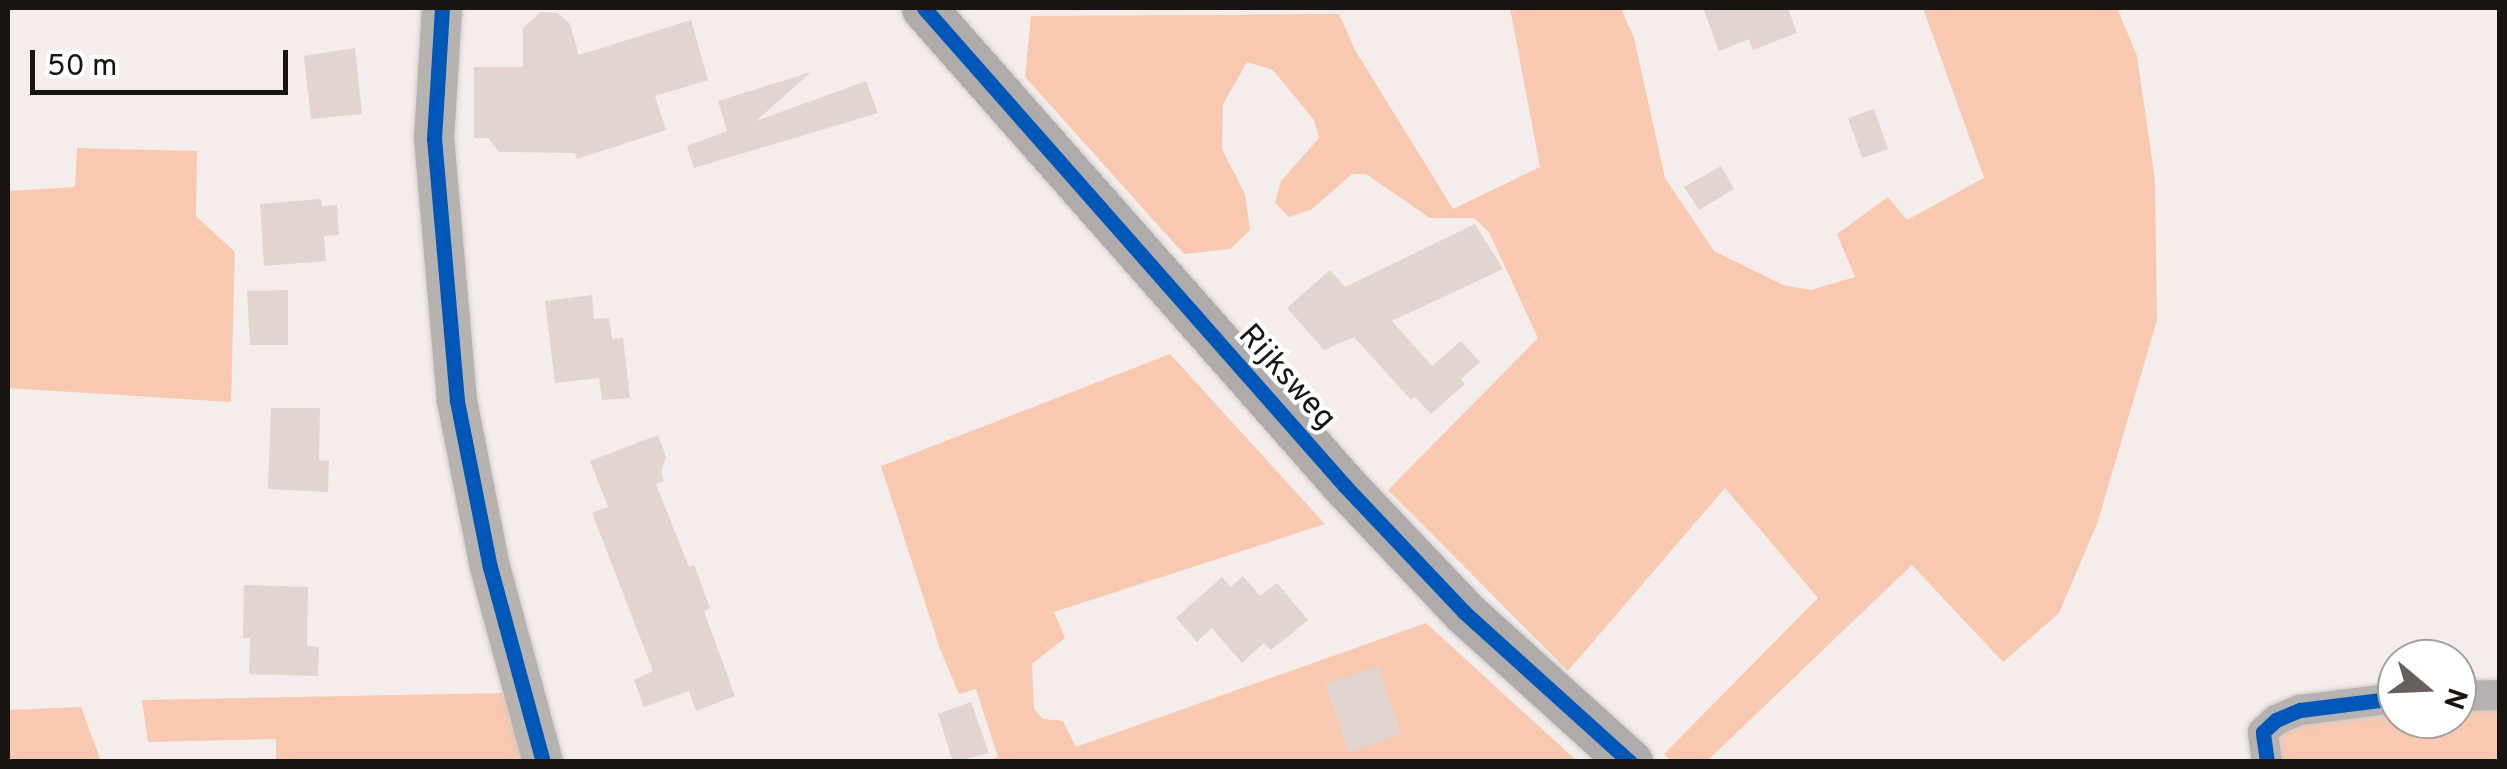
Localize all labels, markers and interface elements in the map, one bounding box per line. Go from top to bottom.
scale bar [35,30,292,92]
text: 50 m [47,49,117,86]
street label: Rijksweg [1229,318,1343,438]
north arrow [2377,639,2477,739]
text: N [2433,683,2474,713]

